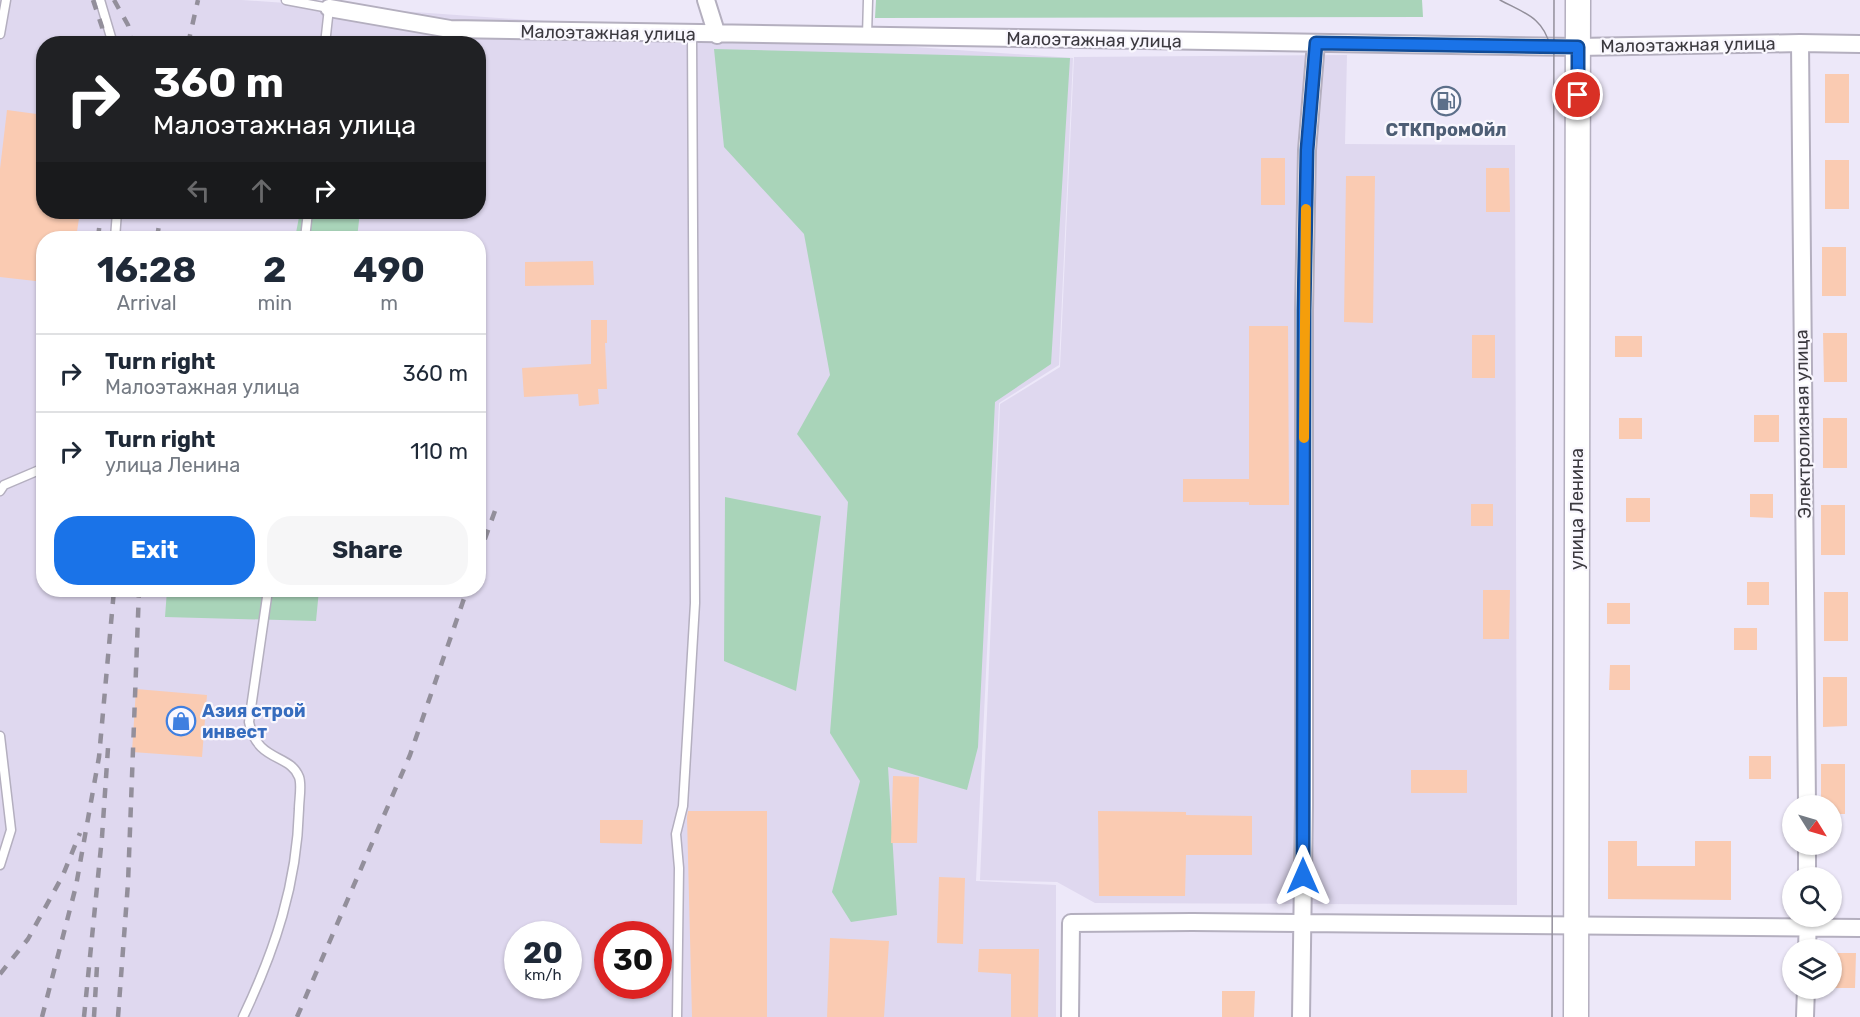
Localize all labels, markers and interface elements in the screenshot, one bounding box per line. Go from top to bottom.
street label: Малоэтажная улица [520,20,696,46]
street label: Малоэтажная улица [1006,27,1182,53]
street label: Малоэтажная улица [1600,32,1776,58]
text: 360 m [153,58,284,108]
icon: right [54,60,132,138]
pin [1552,69,1603,120]
icon: arrive [1561,78,1594,111]
fuel station icon: СТКПромОйл [1430,85,1462,117]
text: Малоэтажная улица [153,109,416,141]
place label: СТКПромОйл [1386,119,1506,141]
icon: left [182,174,215,207]
icon: ahead [245,174,278,207]
icon: right [308,174,341,207]
text: 16:28 [97,248,197,291]
text: 2 [263,248,286,291]
text: 490 [353,248,425,291]
text: Arrival [117,291,177,315]
text: min [257,291,292,315]
text: m [380,291,398,315]
street label: Электролизная улица [1790,329,1816,519]
text: Turn right [105,348,215,375]
icon: right [54,357,87,390]
text: 360 m [403,360,468,387]
text: Малоэтажная улица [105,375,300,399]
text: Turn right [105,426,215,453]
icon: right [54,435,87,468]
text: 110 m [410,438,468,465]
street label: улица Ленина [1566,448,1588,570]
text: улица Ленина [105,453,240,477]
button: Exit [54,516,255,585]
button: Share [267,516,468,585]
place label: Азия строй инвест [202,700,305,743]
shop icon: Азия строй инвест [165,705,197,737]
north arrow [1782,795,1842,855]
map controls [1782,795,1842,999]
position arrow [1271,844,1335,908]
button: search [1782,867,1842,927]
speed limit sign: 30 [594,921,672,999]
text: 20 [523,935,563,971]
button: layers [1782,939,1842,999]
text: km/h [524,966,562,984]

